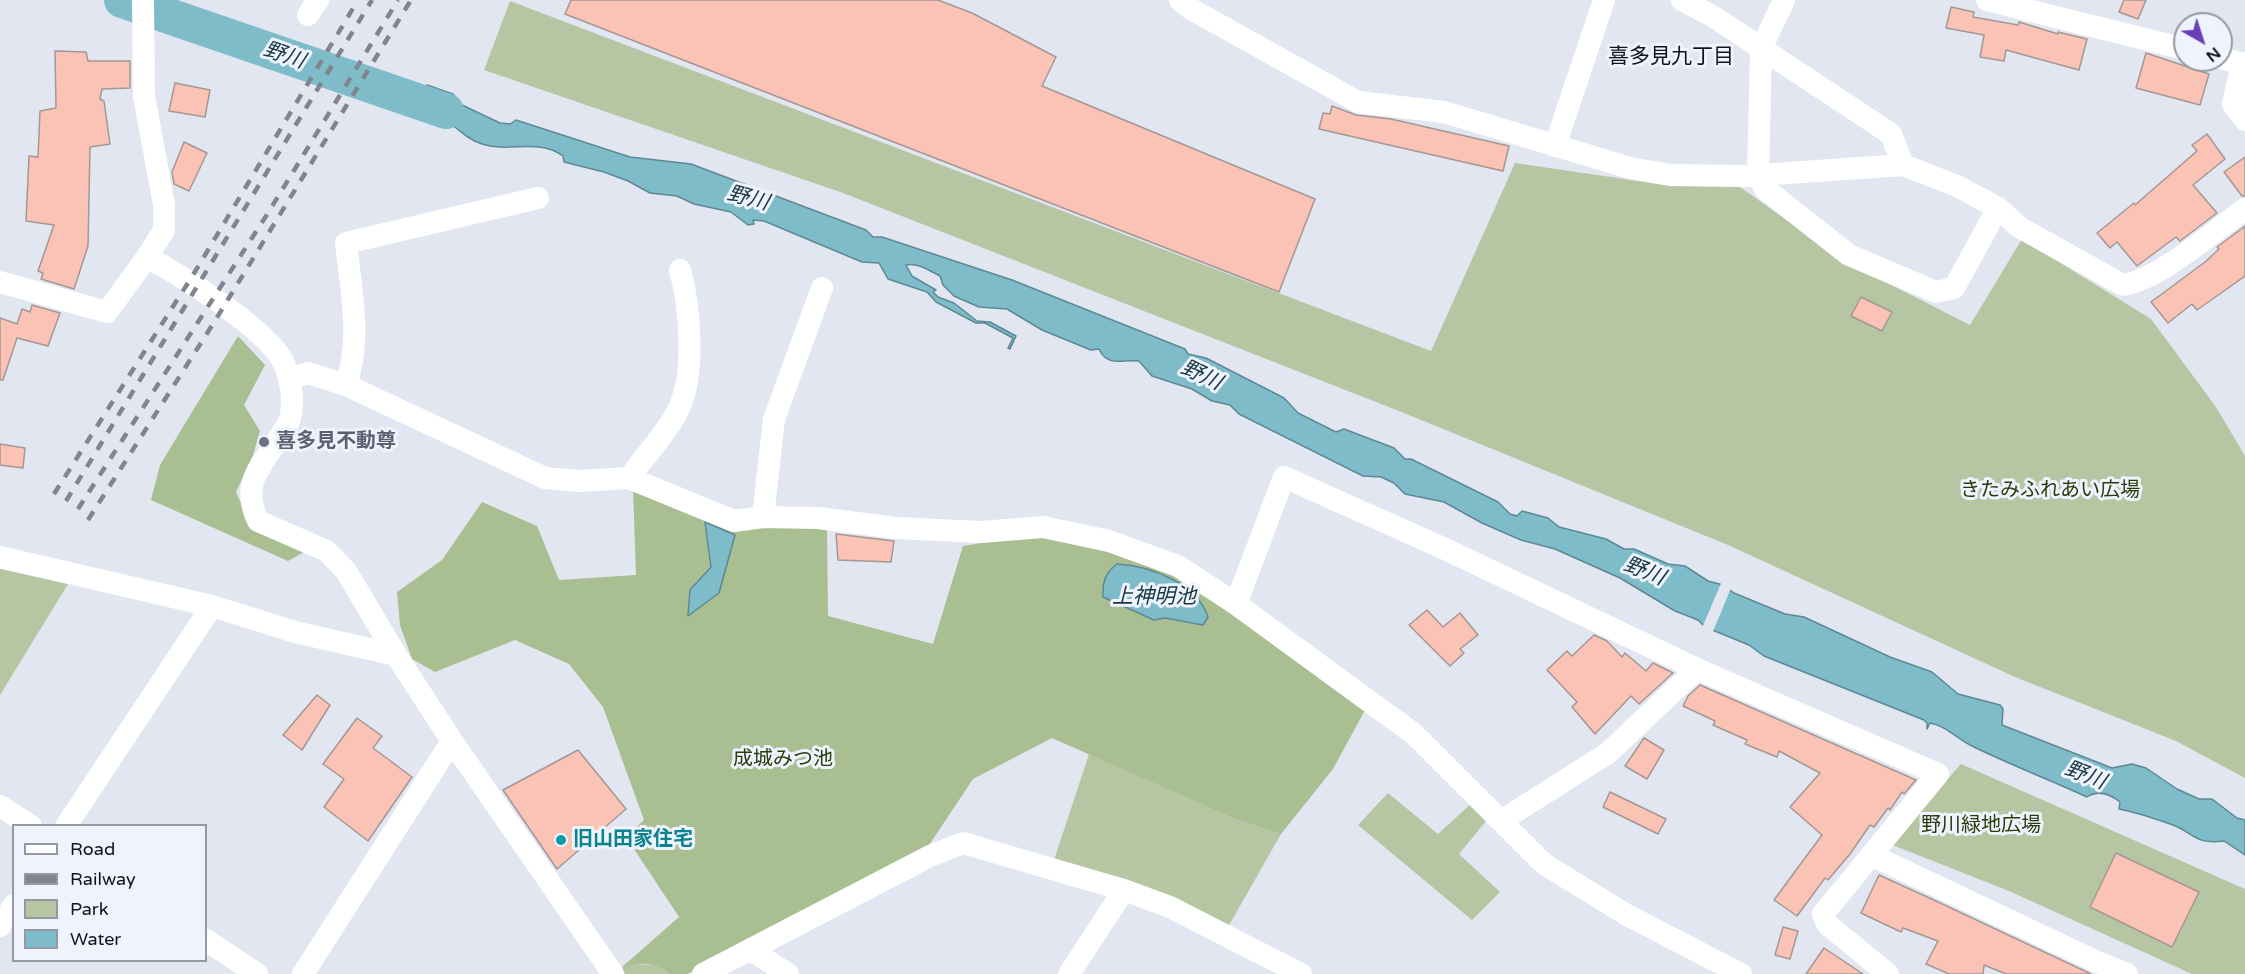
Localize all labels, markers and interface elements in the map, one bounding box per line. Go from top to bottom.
north arrow [2173,12,2233,72]
water label: 野川 [260,37,308,75]
text: N [2202,43,2224,66]
district label: 喜多見九丁目 [1608,44,1734,70]
water label: 野川 [724,181,772,217]
water label: 野川 [1177,356,1225,396]
place label: 喜多見不動尊 [276,430,396,454]
marker: 喜多見不動尊 [257,435,271,449]
park label: きたみふれあい広場 [1960,479,2140,503]
water label: 野川 [1620,552,1668,592]
water label: 上神明池 [1112,584,1196,610]
park label: 成城みつ池 [733,748,833,772]
water label: 野川 [2061,757,2109,795]
park label: 野川緑地広場 [1921,814,2041,838]
legend [12,824,207,962]
place label: 旧山田家住宅 [573,828,693,852]
marker: 旧山田家住宅 [554,833,568,847]
text: Road [70,838,115,860]
text: Railway [70,868,136,890]
text: Park [70,898,108,920]
text: Water [70,928,121,950]

